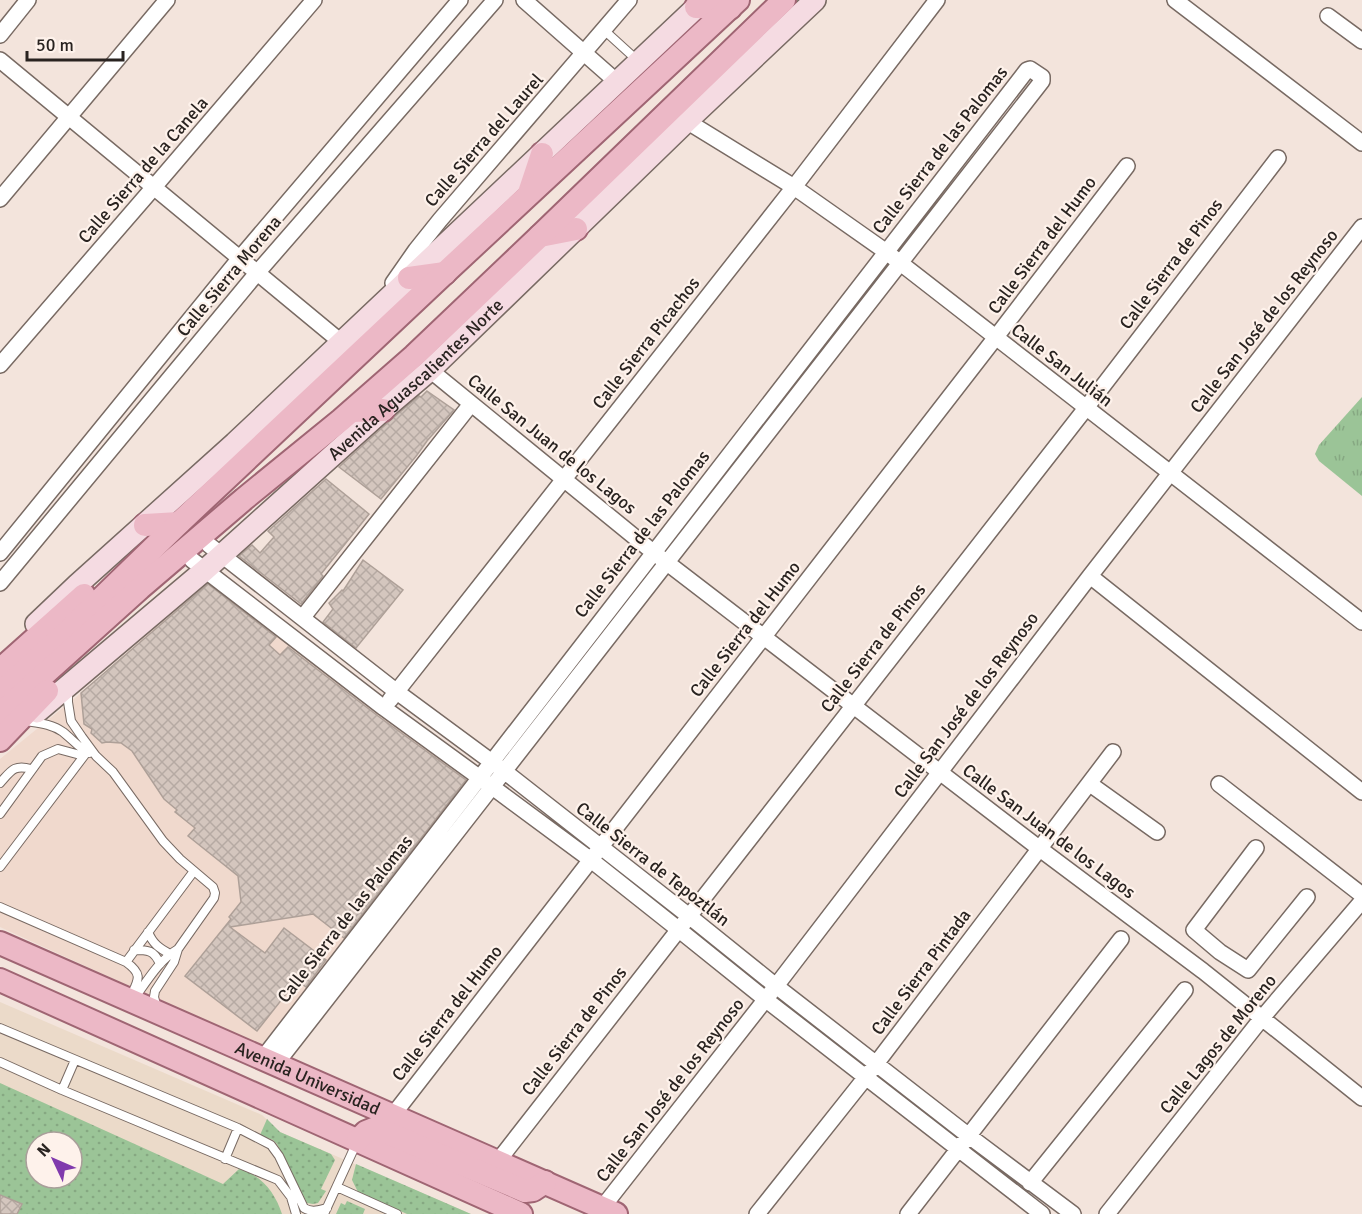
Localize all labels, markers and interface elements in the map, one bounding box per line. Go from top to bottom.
scale bar [27,24,123,62]
text: 50 m [36,34,74,56]
street label: Calle Sierra de las Palomas [868,62,1012,238]
street label: Calle Sierra del Laurel [420,69,548,211]
street label: Calle Sierra de la Canela [73,92,213,248]
street label: Calle Sierra del Humo [983,172,1101,318]
street label: Calle Sierra de Pinos [1115,194,1227,334]
street label: Calle Sierra Morena [172,211,286,341]
street label: Calle San José de los Reynoso [1185,225,1343,417]
street label: Calle Sierra Picachos [588,273,704,413]
street label: Avenida Aguascalientes Norte [323,294,508,465]
street label: Calle San Julián [1007,319,1117,411]
street label: Calle San Juan de los Lagos [463,369,641,519]
street label: Calle Sierra de las Palomas [570,446,714,622]
street label: Calle Sierra del Humo [685,557,805,701]
street label: Calle Sierra de Pinos [816,579,930,717]
street label: Calle San José de los Reynoso [889,608,1043,802]
street label: Calle San Juan de los Lagos [958,759,1140,903]
street label: Calle Sierra de Tepoztlán [572,797,734,931]
street label: Calle Sierra de las Palomas [273,831,417,1007]
street label: Calle Sierra Pintada [866,905,976,1039]
street label: Calle Sierra del Humo [387,941,507,1085]
street label: Calle Sierra de Pinos [517,962,631,1100]
street label: Calle Lagos de Moreno [1155,970,1281,1118]
street label: Calle San José de los Reynoso [591,994,749,1186]
street label: Avenida Universidad [232,1037,383,1120]
north arrow [24,1130,84,1190]
text: N [33,1139,55,1161]

